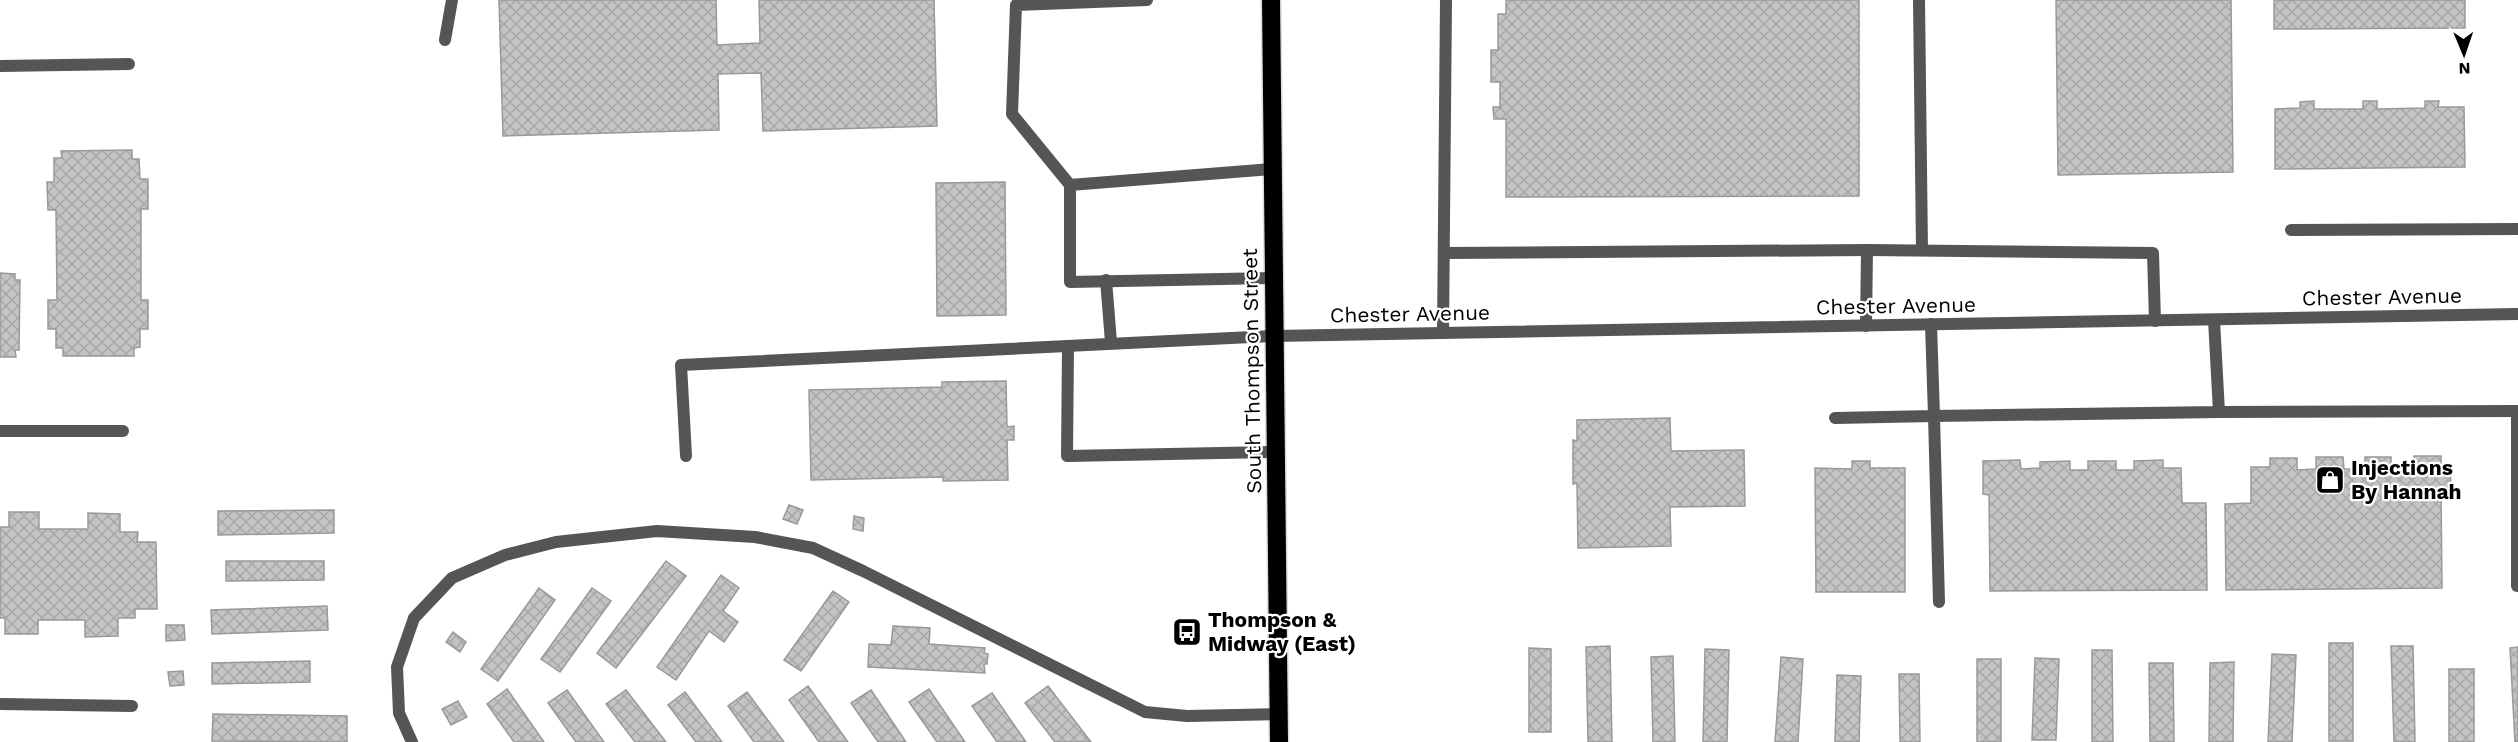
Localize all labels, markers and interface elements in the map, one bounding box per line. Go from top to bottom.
north arrow [2434,24,2494,84]
text: N [2458,59,2471,78]
street label: South Thompson Street [1237,248,1266,494]
street label: Chester Avenue [2302,283,2462,310]
street label: Chester Avenue [1816,292,1976,319]
street label: Chester Avenue [1330,300,1490,327]
place label: Injections By Hannah [2351,455,2462,504]
shop icon: Injections By Hannah [2314,464,2346,496]
place label: Thompson & Midway (East) [1208,607,1356,656]
bus stop icon: Thompson & Midway (East) [1171,616,1203,648]

